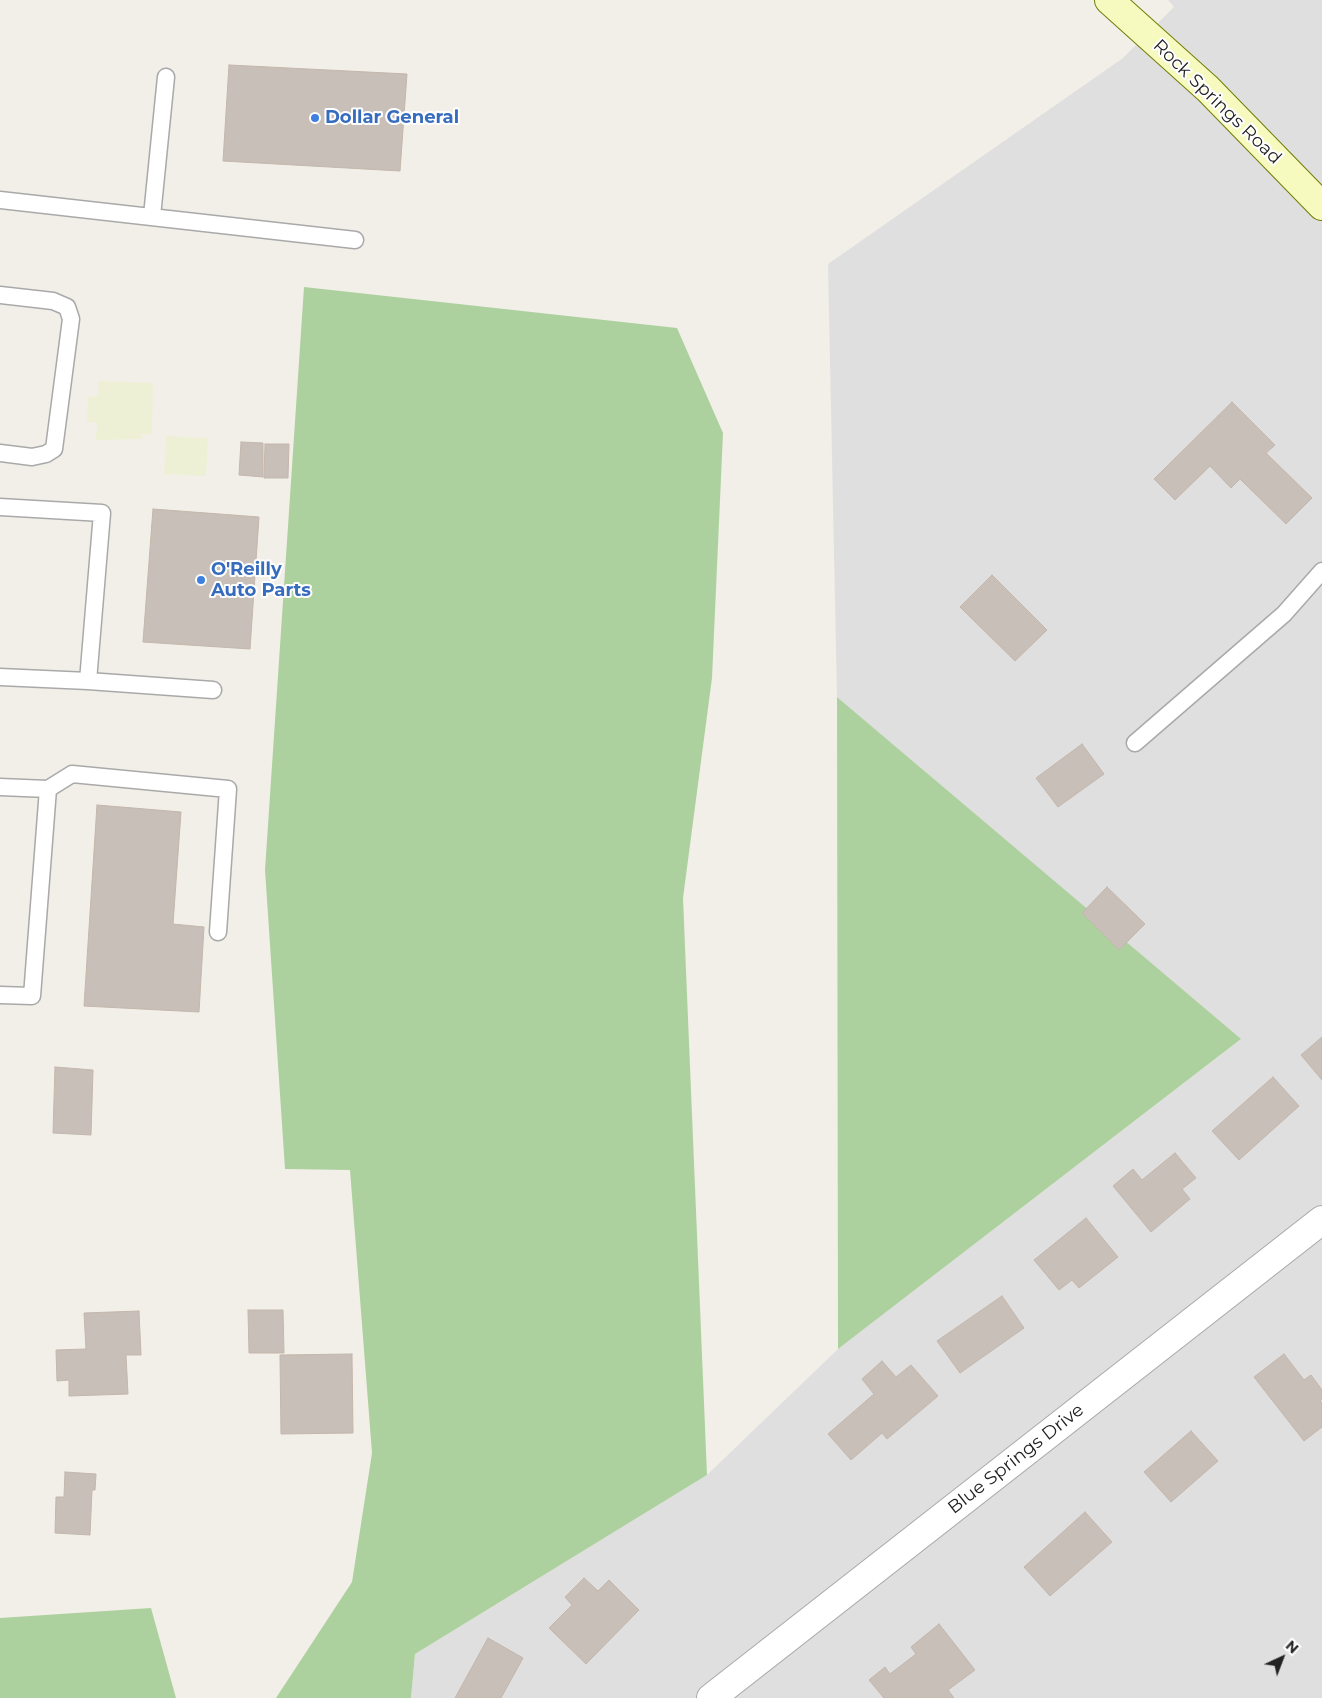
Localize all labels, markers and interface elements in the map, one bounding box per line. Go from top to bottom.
street label: Rock Springs Road [1148,35,1286,169]
place label: Dollar General [325,107,459,129]
marker: Dollar General [309,112,321,124]
place label: O'Reilly Auto Parts [211,559,311,602]
marker: O'Reilly Auto Parts [195,574,207,586]
street label: Blue Springs Drive [944,1399,1088,1519]
north arrow [1257,1633,1307,1683]
text: N [1282,1637,1303,1657]

